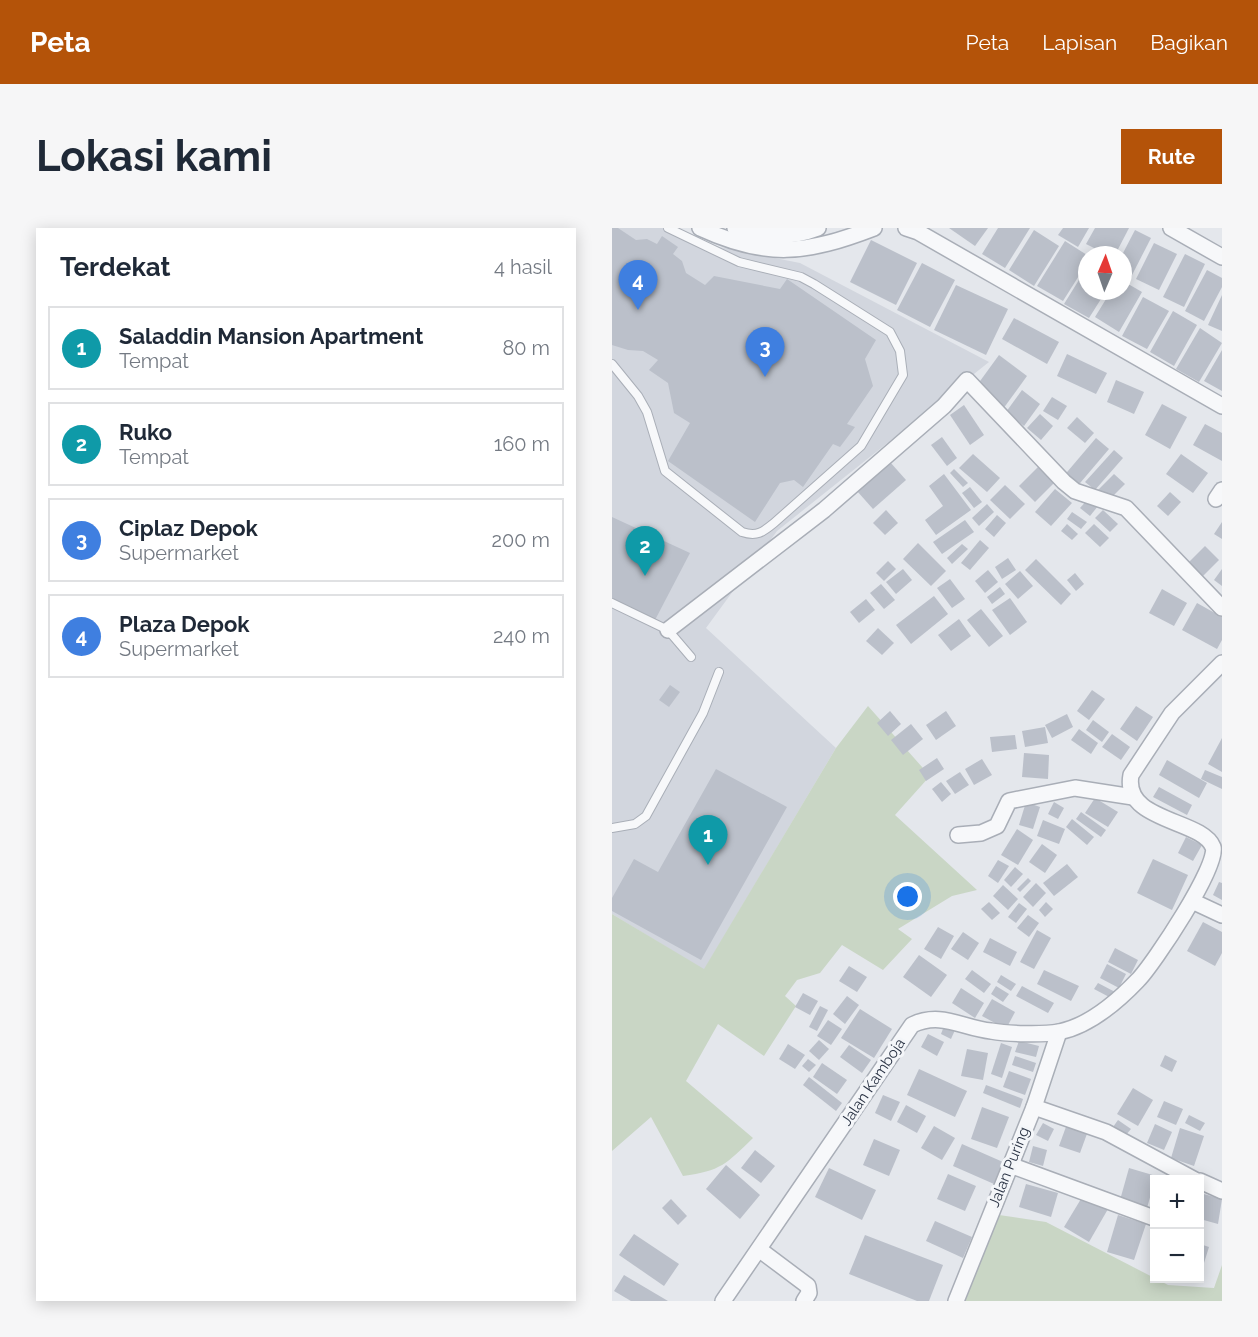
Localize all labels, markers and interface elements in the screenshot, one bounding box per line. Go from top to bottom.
text: Peta [30,26,91,59]
text: Peta [966,30,1009,55]
text: Lapisan [1042,30,1117,55]
text: Bagikan [1150,30,1228,55]
button: Rute [1121,129,1222,184]
text: Lokasi kami [36,132,272,181]
north arrow [1078,246,1132,300]
text: Terdekat [60,252,171,282]
text: 4 hasil [494,255,552,279]
pin: 4 [618,260,658,310]
text: Saladdin Mansion Apartment [119,323,423,349]
pin: 3 [746,328,784,377]
text: 1 [77,336,86,360]
text: 80 m [502,336,550,360]
text: Tempat [119,349,189,373]
text: Ruko [119,419,172,445]
text: 2 [76,432,87,456]
text: 160 m [494,432,550,456]
text: Tempat [119,445,189,469]
text: Ciplaz Depok [119,515,258,541]
pin: 2 [626,526,664,576]
text: 3 [76,528,87,552]
text: 200 m [492,528,550,552]
text: Supermarket [119,541,239,565]
text: Plaza Depok [119,611,250,637]
text: 4 [76,624,87,648]
text: 240 m [493,624,550,648]
text: Supermarket [119,637,239,661]
pin: 1 [688,816,728,865]
your location [893,882,922,911]
street label: Jalan Kamboja [837,1035,909,1129]
street label: Jalan Puring [985,1124,1033,1210]
map controls [1150,1175,1204,1283]
button: + [1150,1175,1204,1229]
button: − [1150,1229,1204,1283]

